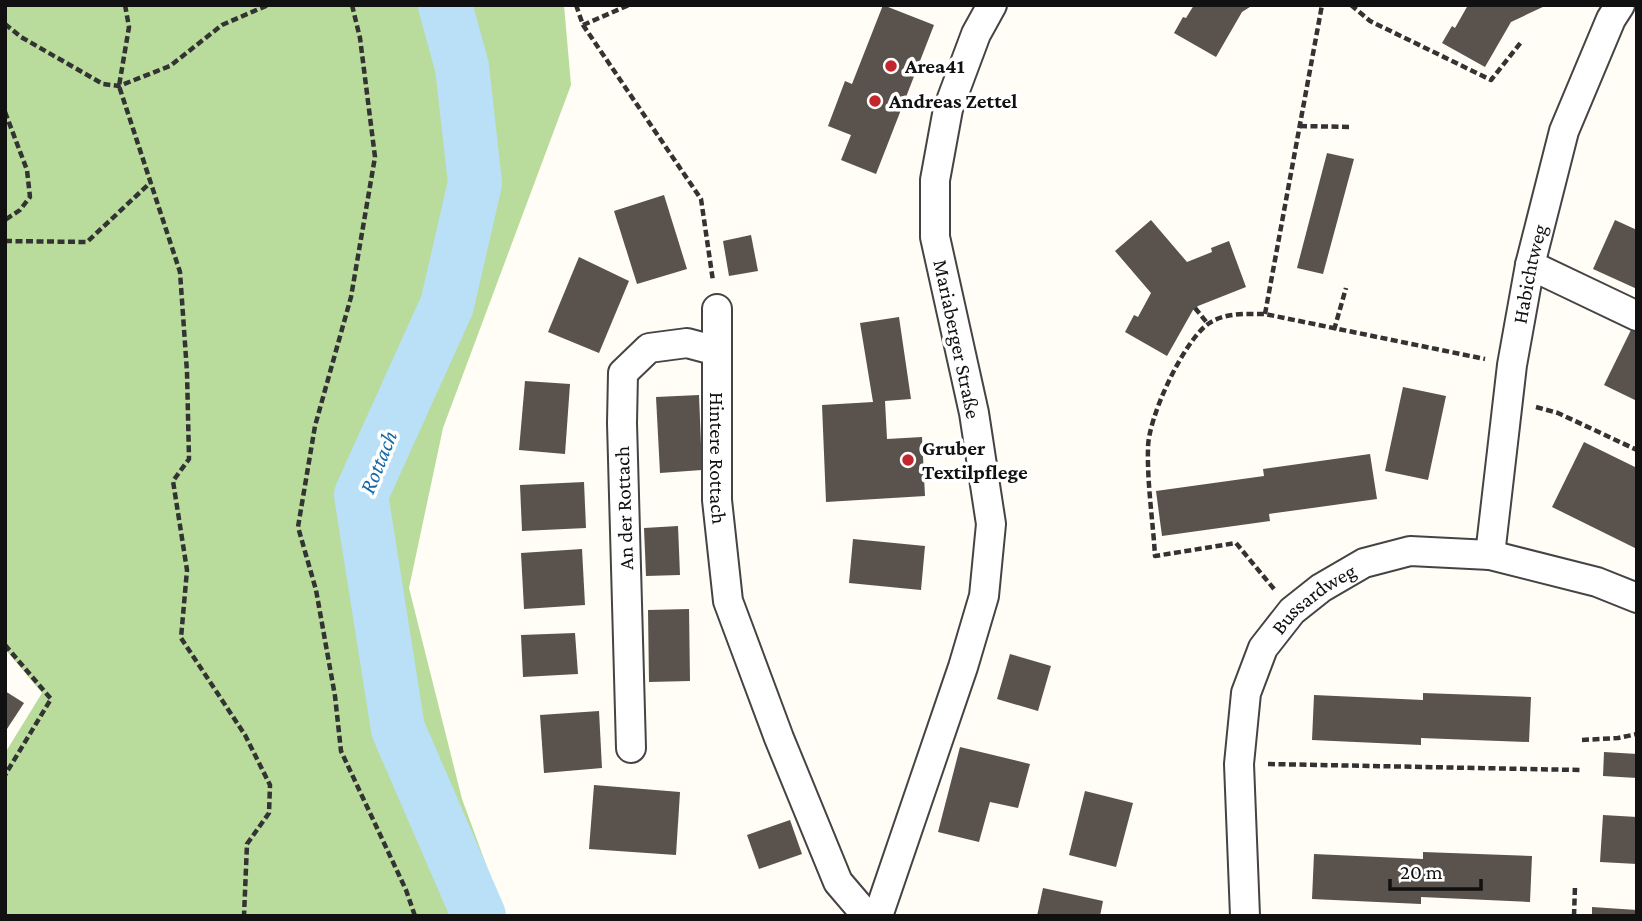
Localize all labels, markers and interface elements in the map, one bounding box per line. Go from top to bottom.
place label: Area41 [904,54,965,78]
marker: Area41 [883,58,899,74]
place label: Andreas Zettel [888,89,1017,113]
marker: Andreas Zettel [867,93,883,109]
street label: Habichtweg [1508,222,1552,326]
street label: Mariaberger Straße [928,257,986,421]
street label: Hintere Rottach [705,392,732,525]
water label: Rottach [354,427,402,497]
place label: Gruber Textilpflege [922,436,1028,484]
street label: An der Rottach [610,446,638,570]
marker: Gruber Textilpflege [900,452,916,468]
street label: Bussardweg [1266,558,1360,639]
scale bar [1390,848,1481,892]
text: 20 m [1400,860,1443,884]

